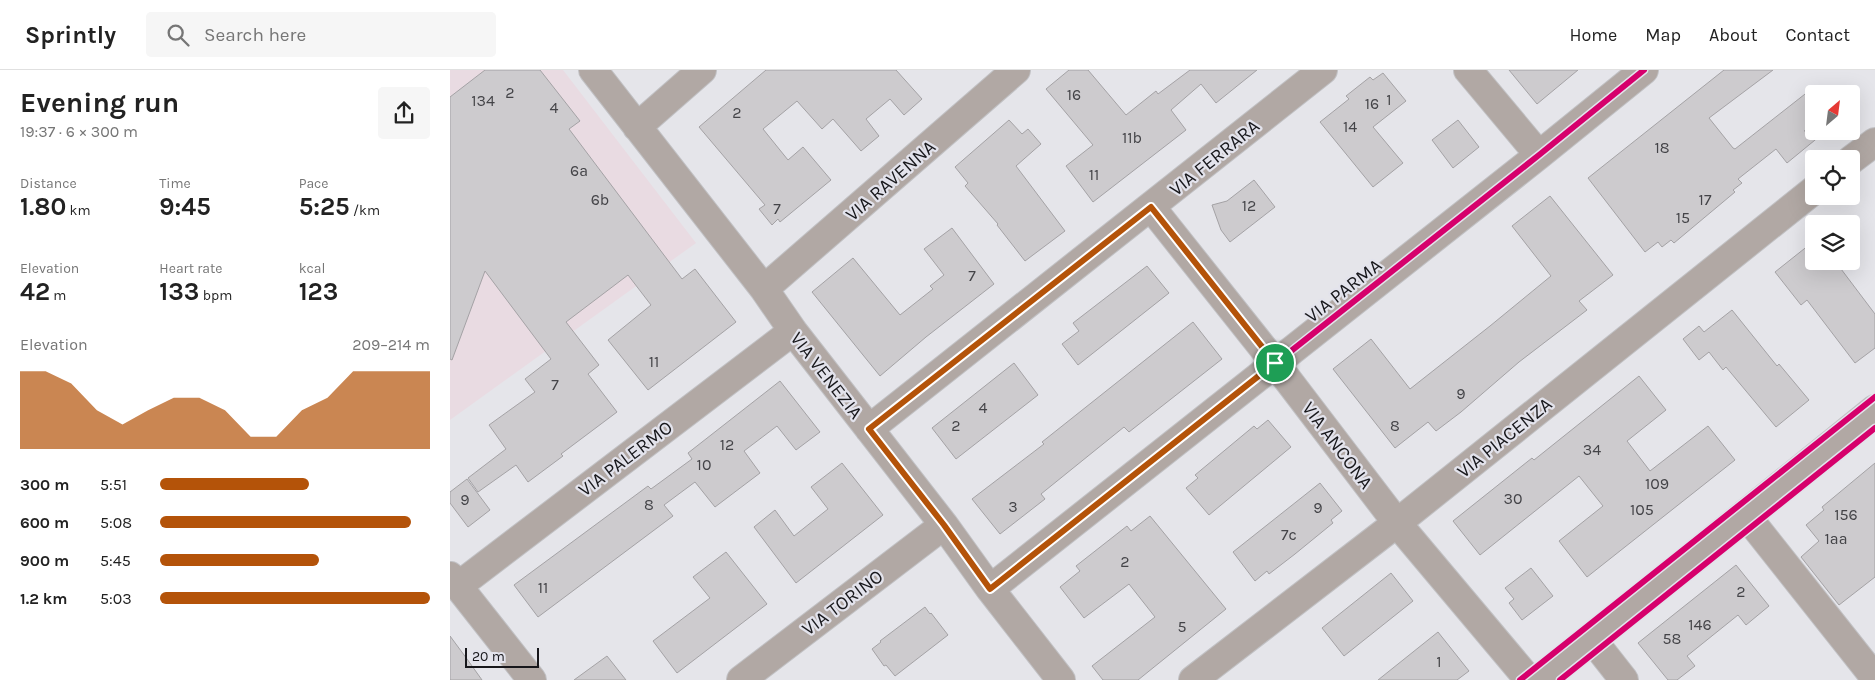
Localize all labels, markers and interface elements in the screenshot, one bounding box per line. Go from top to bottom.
search box [146,12,496,57]
text: Sprintly [25,21,116,49]
icon: search [164,21,192,49]
text: Search here [204,24,306,46]
text: Home [1569,24,1617,46]
text: Map [1645,24,1681,46]
text: About [1709,24,1758,46]
text: Contact [1786,24,1850,46]
house number: 2 [505,83,515,102]
house number: 16 [1067,85,1081,104]
north arrow [1805,85,1860,140]
map controls [1805,85,1860,270]
text: Evening run [20,86,179,119]
button: share [378,87,430,139]
house number: 1 [1386,90,1392,109]
house number: 134 [471,91,495,110]
house number: 16 [1365,94,1379,113]
house number: 4 [550,98,559,117]
house number: 2 [732,103,742,122]
street label: VIA FERRARA [1165,115,1264,201]
house number: 14 [1343,117,1357,136]
text: 19:37 · 6 × 300 m [20,122,138,141]
house number: 11b [1122,128,1142,147]
street label: VIA RAVENNA [841,136,940,226]
house number: 18 [1654,138,1670,157]
button: locate [1805,150,1860,205]
house number: 6a [570,161,588,180]
house number: 11 [1089,165,1099,184]
text: Distance [20,175,77,192]
text: Time [159,175,191,192]
text: Pace [299,175,329,192]
house number: 6b [591,190,609,209]
house number: 17 [1699,190,1712,209]
text: 1.80 [20,192,66,221]
text: 9:45 [159,192,211,221]
text: 5:25 [299,192,350,221]
house number: 12 [1242,196,1256,215]
house number: 7 [773,199,781,218]
text: km [66,202,91,219]
text: /km [350,202,380,219]
house number: 15 [1676,208,1690,227]
button: layers [1805,215,1860,270]
street label: VIA PARMA [1301,254,1386,327]
text: Elevation [20,260,79,277]
text: Heart rate [159,260,222,277]
text: kcal [299,260,325,277]
house number: 7 [968,266,976,285]
text: 42 [20,277,50,306]
text: 133 [159,277,199,306]
text: 123 [299,277,338,306]
text: m [50,287,66,304]
text: bpm [199,287,232,304]
street label: VIA VENEZIA [786,328,867,423]
text: Elevation [20,335,88,354]
text: 209–214 m [352,335,430,354]
pin [1254,342,1296,384]
icon: arrive [1261,349,1289,377]
house number: 11 [649,352,659,371]
house number: 7 [551,375,559,394]
house number: 9 [1456,384,1466,403]
street label: VIA PIACENZA [1453,393,1557,483]
house number: 4 [979,398,988,417]
street label: VIA ANCONA [1297,398,1377,493]
street label: VIA PALERMO [574,416,677,501]
house number: 2 [951,416,961,435]
house number: 8 [1390,416,1400,435]
house number: 12 [720,435,734,454]
house number: 34 [1583,440,1601,459]
house number: 10 [697,455,711,474]
house number: 109 [1645,474,1669,493]
text: 300 m [20,475,69,494]
text: 5:51 [100,475,127,494]
house number: 30 [1504,489,1522,508]
house number: 9 [460,490,470,509]
house number: 8 [644,495,654,514]
house number: 3 [1008,497,1018,516]
house number: 9 [1313,498,1323,517]
house number: 105 [1630,500,1654,519]
house number: 156 [1834,505,1858,524]
text: 600 m [20,513,69,532]
text: 5:08 [100,513,132,532]
house number: 7c [1281,525,1297,544]
house number: 1aa [1825,529,1847,548]
text: 900 m [20,551,69,570]
text: 5:45 [100,551,131,570]
house number: 2 [1120,552,1130,571]
street label: VIA TORINO [798,565,887,640]
house number: 11 [538,578,548,597]
house number: 2 [1736,582,1746,601]
text: 1.2 km [20,589,68,608]
text: 5:03 [100,589,132,608]
house number: 146 [1688,615,1712,634]
house number: 5 [1177,617,1187,636]
house number: 58 [1663,629,1681,648]
scale bar [465,645,539,668]
text: 20 m [472,648,505,665]
house number: 1 [1436,652,1442,671]

